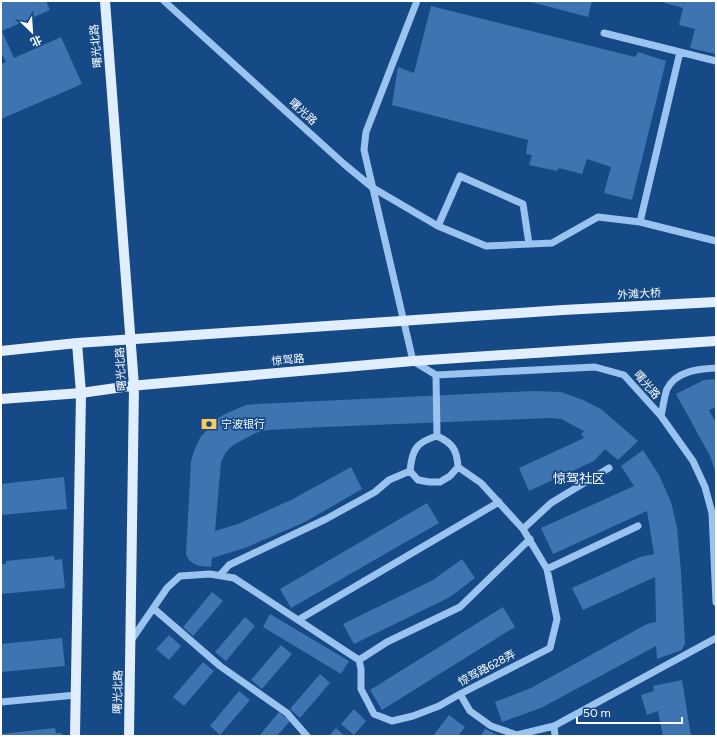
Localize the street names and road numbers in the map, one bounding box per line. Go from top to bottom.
street label: 曙光北路 [88,24,104,68]
street label: 曙光路 [286,96,320,128]
street label: 外滩大桥 [617,286,661,302]
street label: 曙光北路 [113,347,129,391]
street label: 惊驾路 [271,352,305,368]
street label: 曙光路 [631,368,663,402]
street label: 惊驾路628弄 [456,647,518,689]
street label: 曙光北路 [111,670,125,714]

